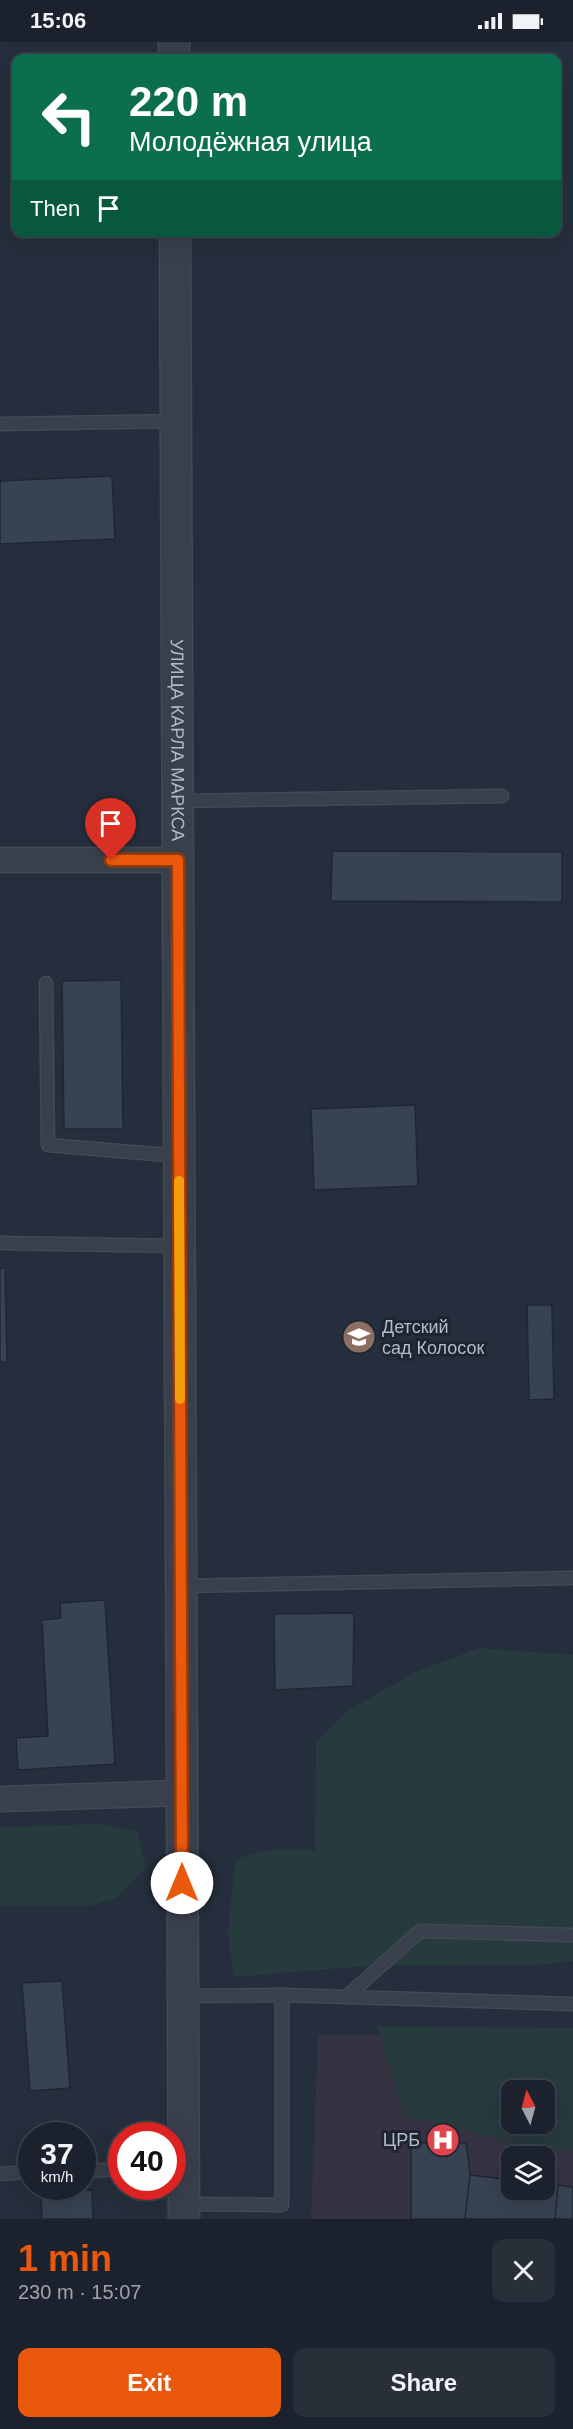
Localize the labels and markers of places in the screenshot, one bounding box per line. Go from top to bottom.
pin [85,798,136,860]
place label: Детский сад Колосок [382,1317,485,1358]
school or university icon: Детский сад Колосок [341,1319,377,1355]
hospital icon: ЦРБ [425,2122,461,2158]
place label: ЦРБ [383,2130,420,2150]

